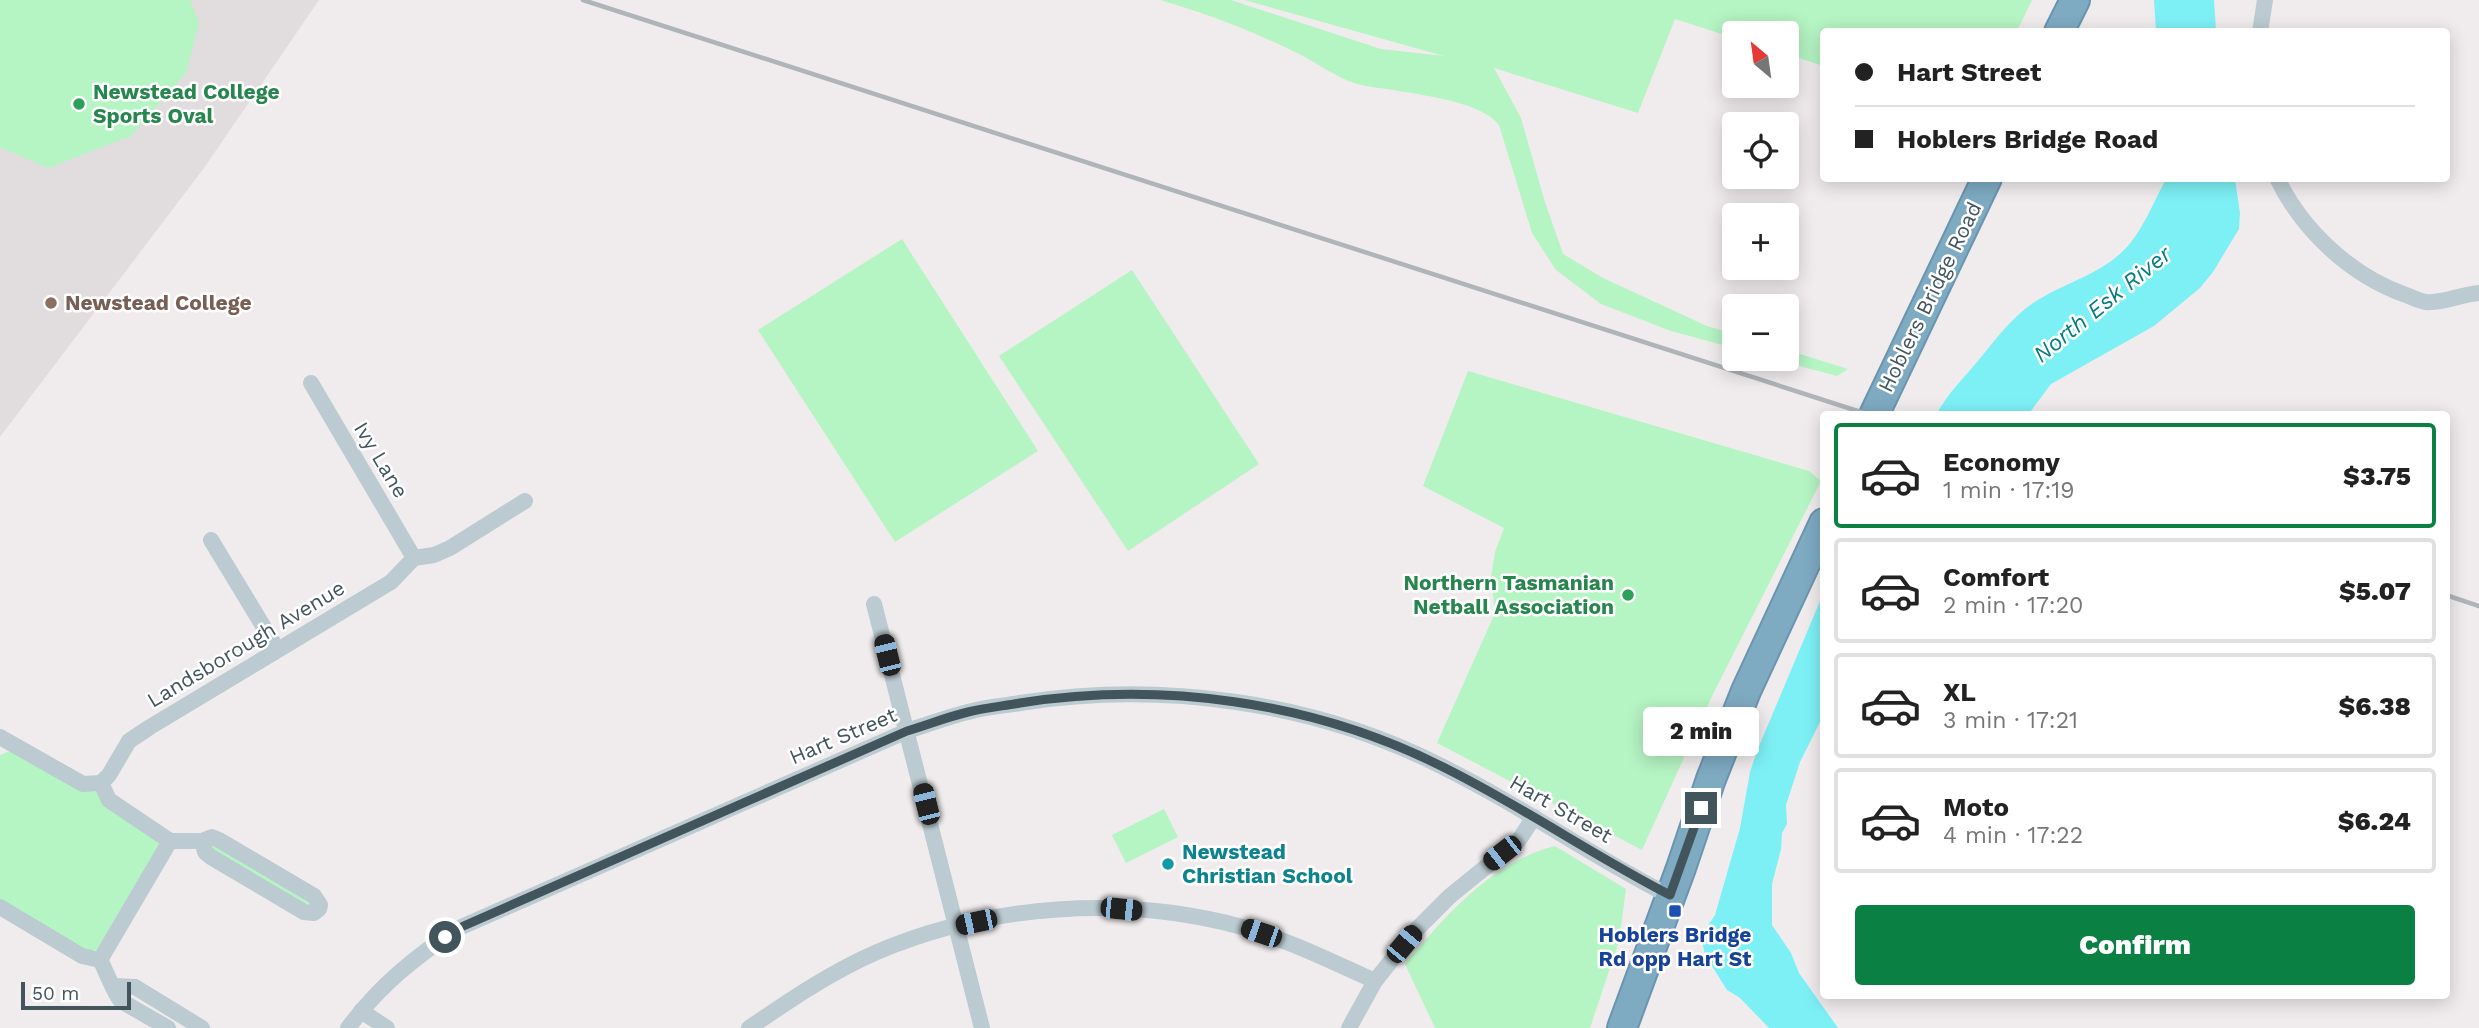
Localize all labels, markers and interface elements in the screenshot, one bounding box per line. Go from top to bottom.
north arrow [1722,21,1799,98]
map controls [1722,21,1799,371]
text: Hart Street [1897,57,2041,87]
place label: Newstead College Sports Oval [93,79,280,128]
marker: Newstead College Sports Oval [71,96,87,112]
button: locate [1722,112,1799,189]
text: Hoblers Bridge Road [1897,124,2158,154]
street label: Hoblers Bridge Road [1873,198,1987,396]
button: + [1722,203,1799,280]
water label: North Esk River [2028,240,2177,368]
place label: Newstead College [65,290,252,315]
button: − [1722,294,1799,371]
marker: Newstead College [43,295,59,311]
street label: Ivy Lane [349,417,414,502]
icon: car [1859,444,1922,507]
text: Economy [1943,447,2060,477]
text: $3.75 [2343,461,2411,491]
text: 1 min · 17:19 [1943,477,2074,504]
icon: car [1859,559,1922,622]
text: Comfort [1943,562,2049,592]
place label: Northern Tasmanian Netball Association [1403,570,1614,619]
street label: Landsborough Avenue [142,575,349,712]
text: $5.07 [2339,576,2411,606]
marker: Northern Tasmanian Netball Association [1620,587,1636,603]
text: 2 min · 17:20 [1943,592,2083,619]
car [872,632,903,678]
icon: car [1859,674,1922,737]
text: XL [1943,677,1976,707]
text: $6.38 [2338,691,2411,721]
street label: Hart Street [785,702,900,769]
callout: 2 min [1643,706,1759,756]
text: 3 min · 17:21 [1943,707,2078,734]
text: 2 min [1670,718,1732,745]
street label: Hart Street [1506,769,1617,848]
car [911,781,942,827]
icon: car [1859,789,1922,852]
route end [1685,792,1717,824]
text: Moto [1943,792,2009,822]
text: $6.24 [2338,806,2411,836]
text: 4 min · 17:22 [1943,822,2083,849]
car [1479,832,1526,874]
place label: Newstead Christian School [1182,839,1353,888]
marker: Newstead Christian School [1160,856,1176,872]
car [1100,896,1143,922]
marker: Hoblers Bridge Rd opp Hart St [1667,903,1683,919]
button: Confirm [1855,905,2415,985]
car [954,907,999,937]
car [1238,916,1285,950]
route start [429,921,461,953]
car [1383,921,1426,967]
place label: Hoblers Bridge Rd opp Hart St [1599,922,1751,971]
scale bar [21,979,131,1011]
text: 50 m [32,982,79,1005]

